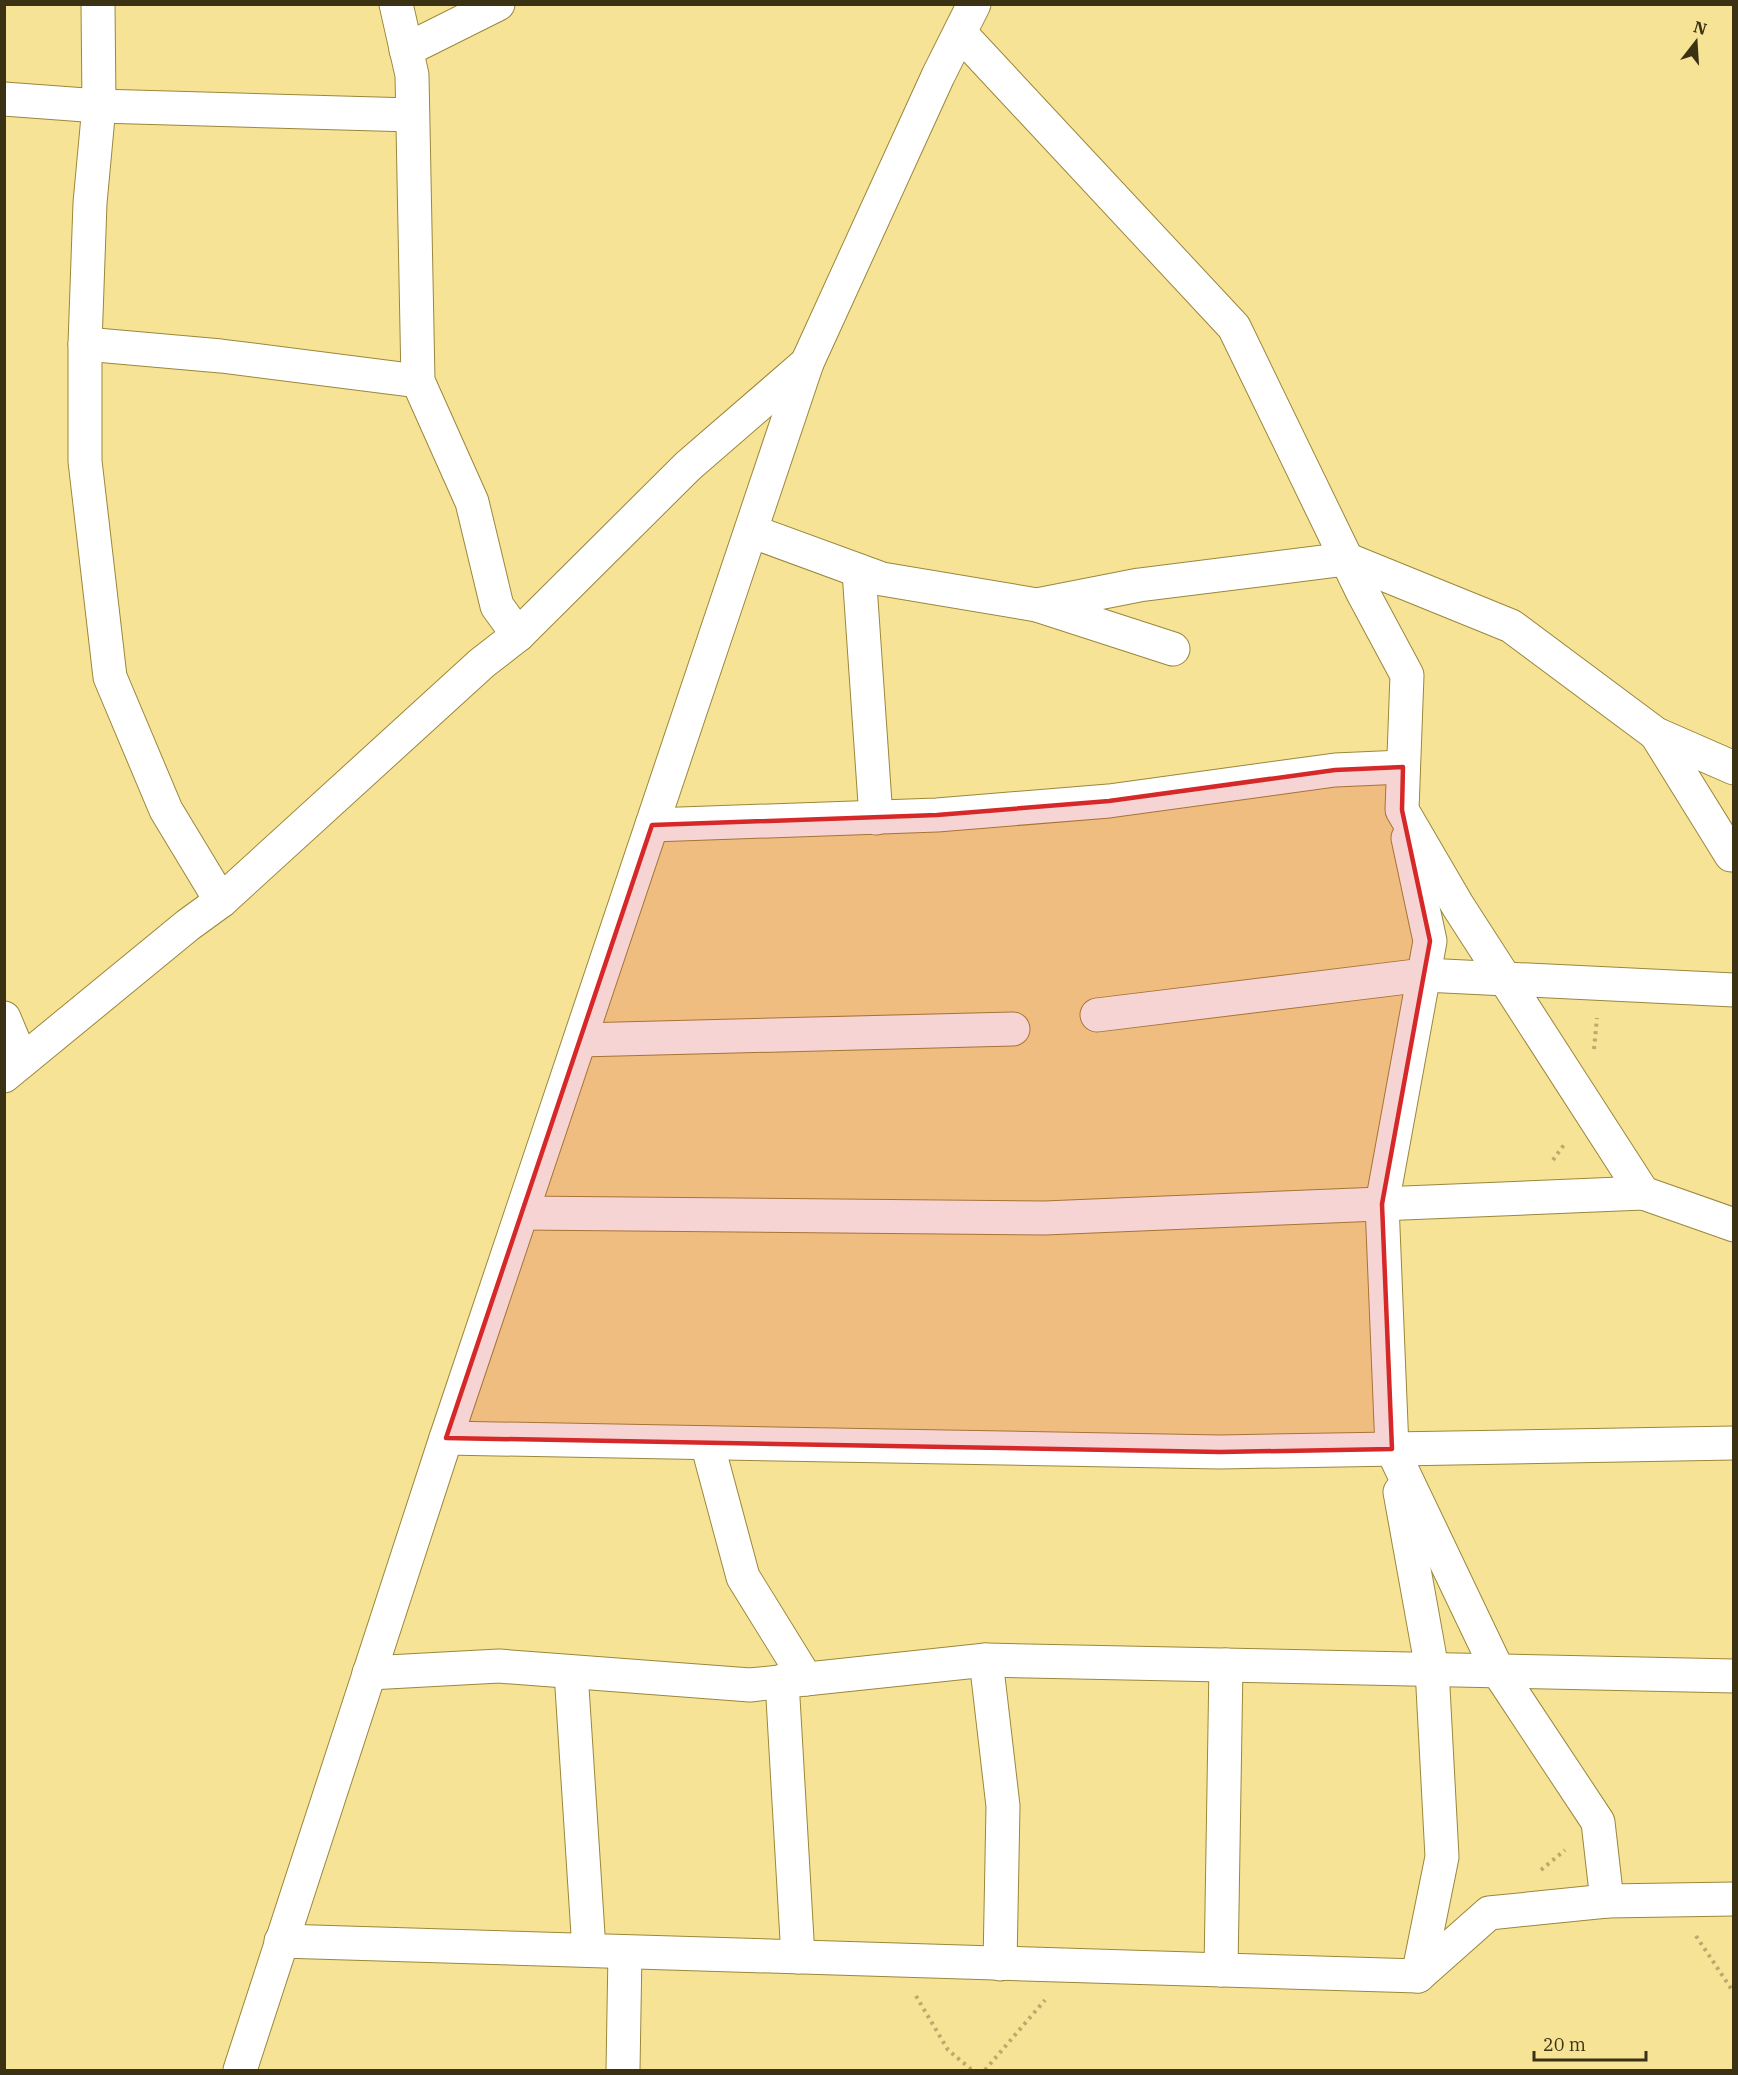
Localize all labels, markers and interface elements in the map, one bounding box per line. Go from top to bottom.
north arrow [1666,12,1726,72]
text: N [1691,16,1709,39]
scale bar [1534,2024,1646,2062]
text: 20 m [1543,2033,1586,2056]

